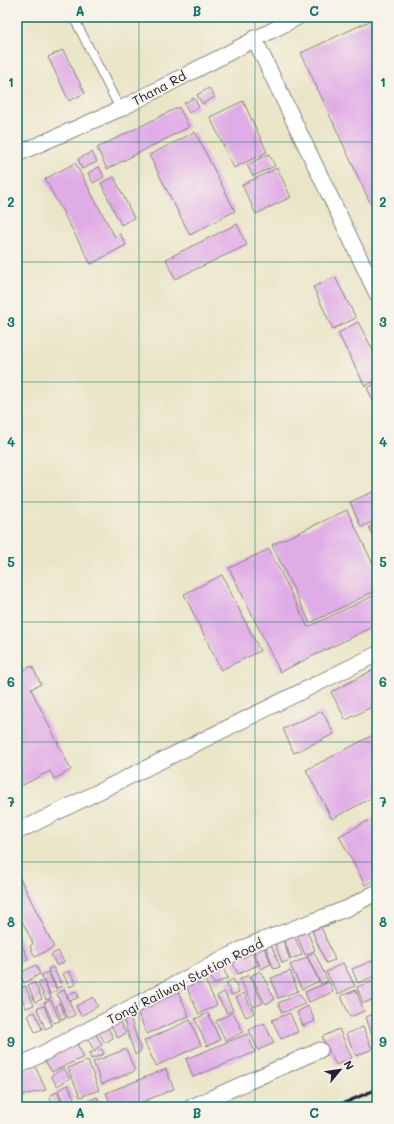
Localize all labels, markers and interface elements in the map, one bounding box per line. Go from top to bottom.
text: A [75,2,85,19]
text: B [193,2,202,19]
text: C [309,2,319,19]
street label: Thana Rd [129,66,189,109]
text: 1 [8,73,14,90]
text: 1 [380,73,386,90]
text: 2 [7,193,15,210]
text: 2 [379,193,387,210]
text: 3 [7,313,15,330]
text: 3 [379,313,387,330]
text: 4 [7,433,15,450]
text: 4 [379,433,387,450]
text: 5 [7,553,15,570]
text: 5 [379,553,387,570]
text: 6 [7,673,15,690]
text: 6 [379,673,387,690]
text: 7 [7,793,15,810]
text: 7 [379,793,387,810]
text: 8 [7,913,15,930]
text: 8 [379,913,387,930]
street label: Tongi Railway Station Road [104,934,266,1027]
text: 9 [7,1033,15,1050]
text: 9 [379,1033,387,1050]
north arrow [320,1050,360,1090]
text: N [341,1058,358,1072]
text: A [75,1104,85,1121]
text: B [193,1104,202,1121]
text: C [309,1104,319,1121]

